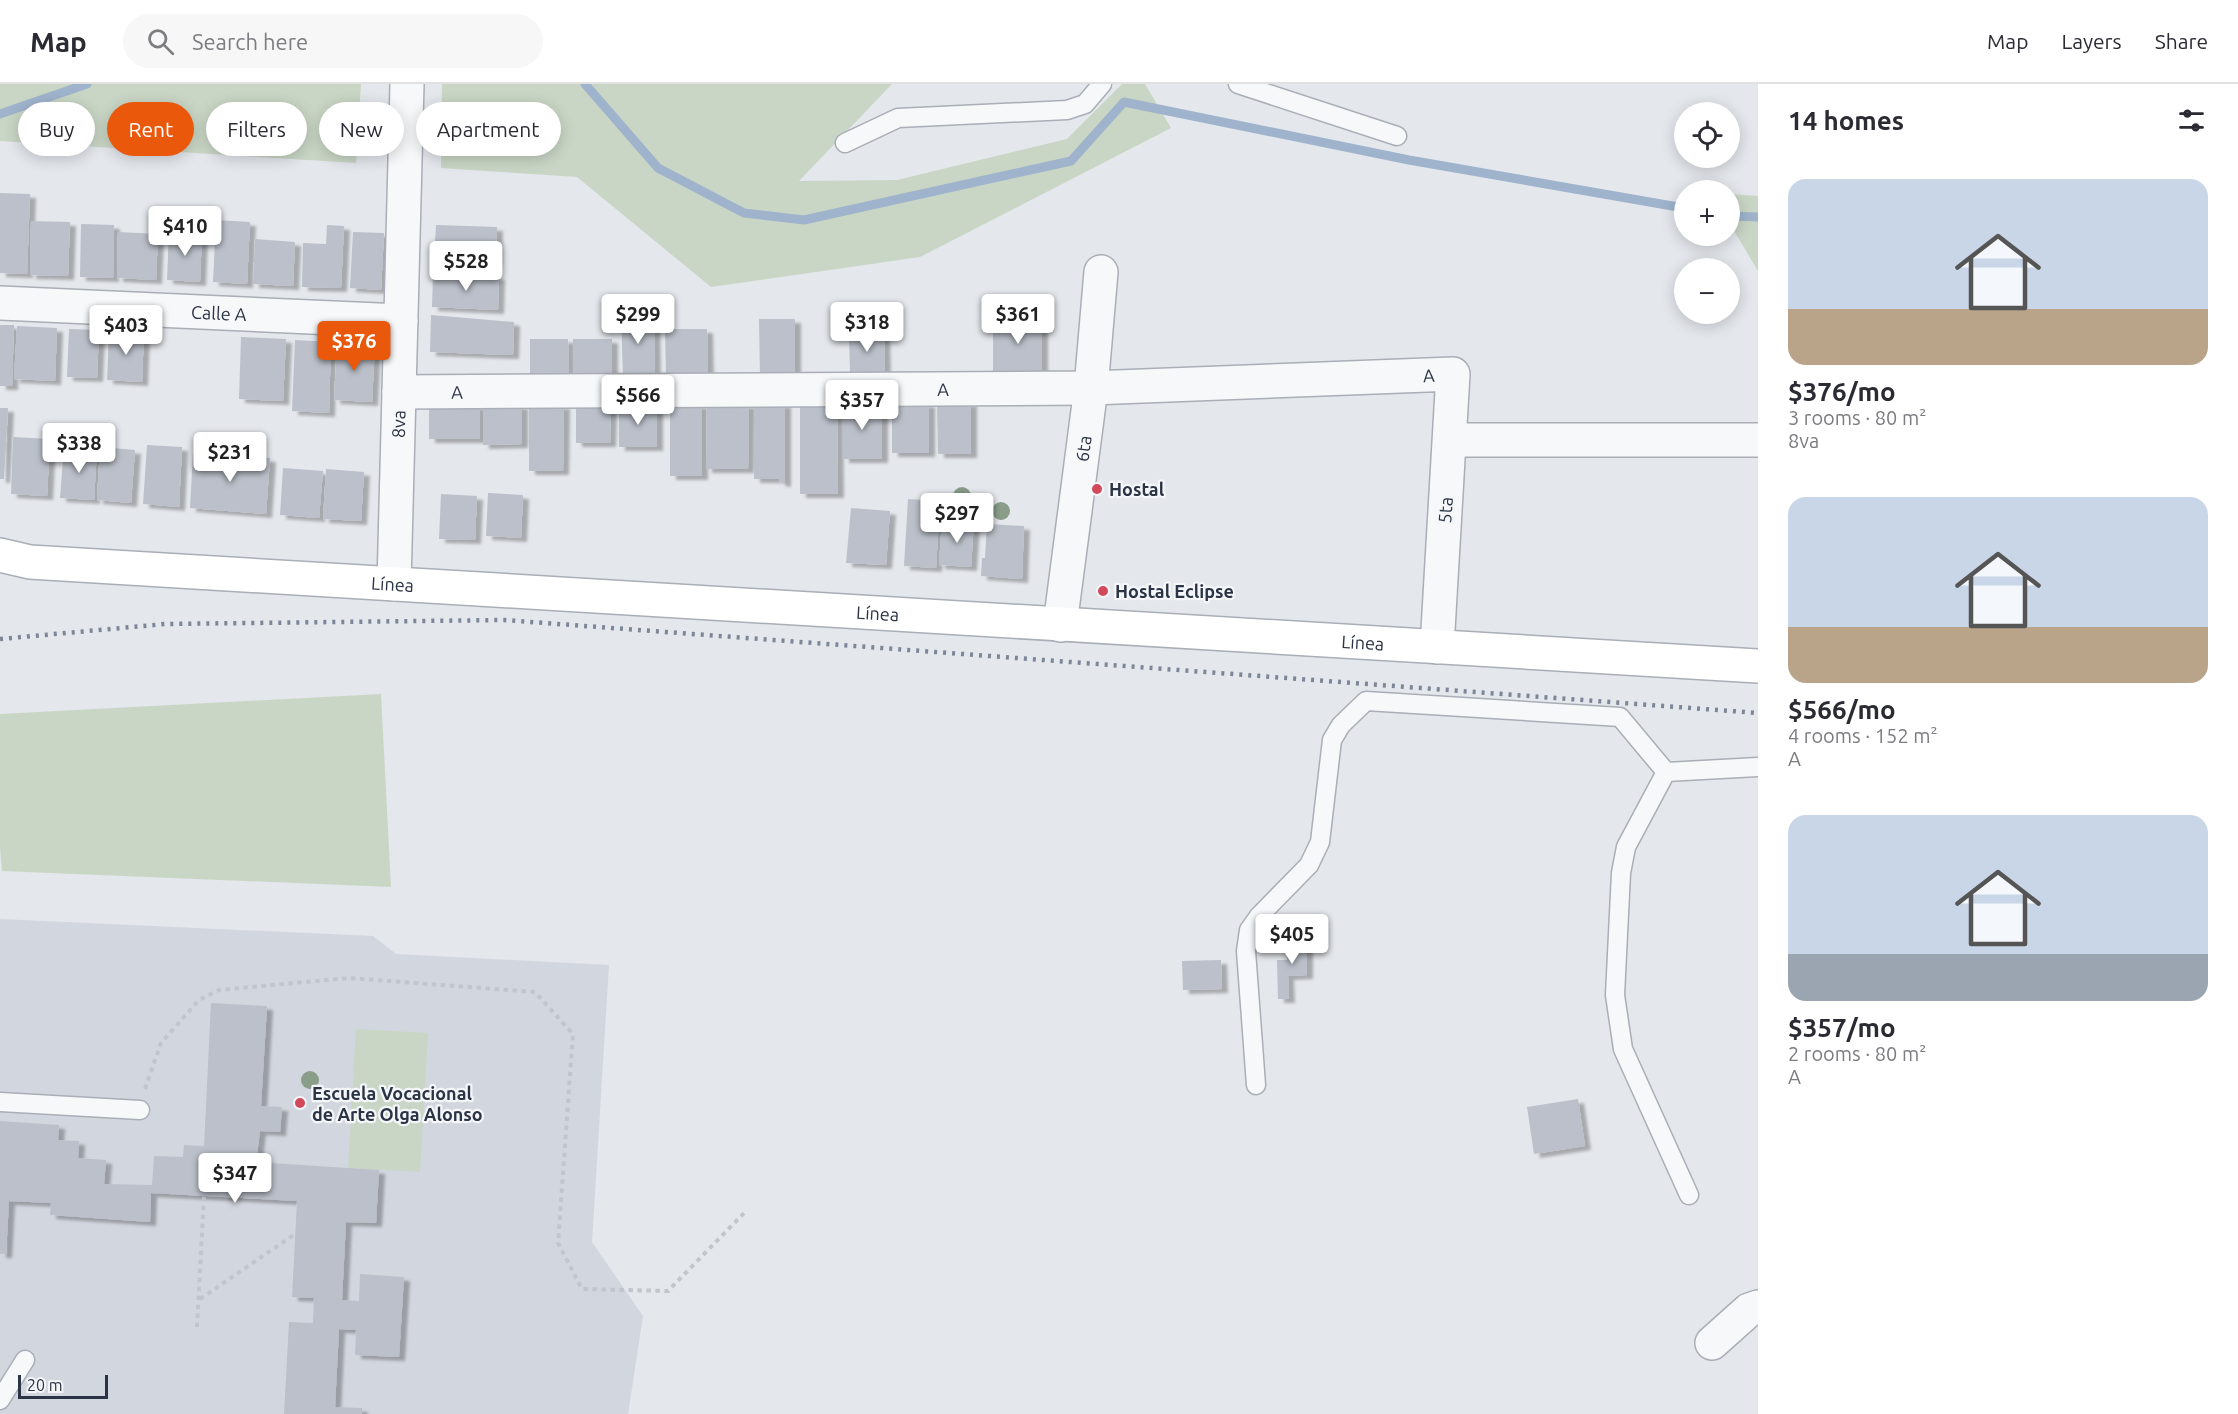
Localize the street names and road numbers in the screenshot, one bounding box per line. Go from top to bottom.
street label: Calle A [191,302,247,324]
street label: A [1423,365,1435,385]
street label: A [937,379,949,399]
street label: A [451,382,463,402]
street label: 8va [388,410,409,438]
street label: 6ta [1071,434,1095,463]
street label: 5ta [1434,496,1456,524]
street label: Línea [370,573,415,595]
street label: Línea [856,602,900,624]
street label: Línea [1341,631,1385,653]

